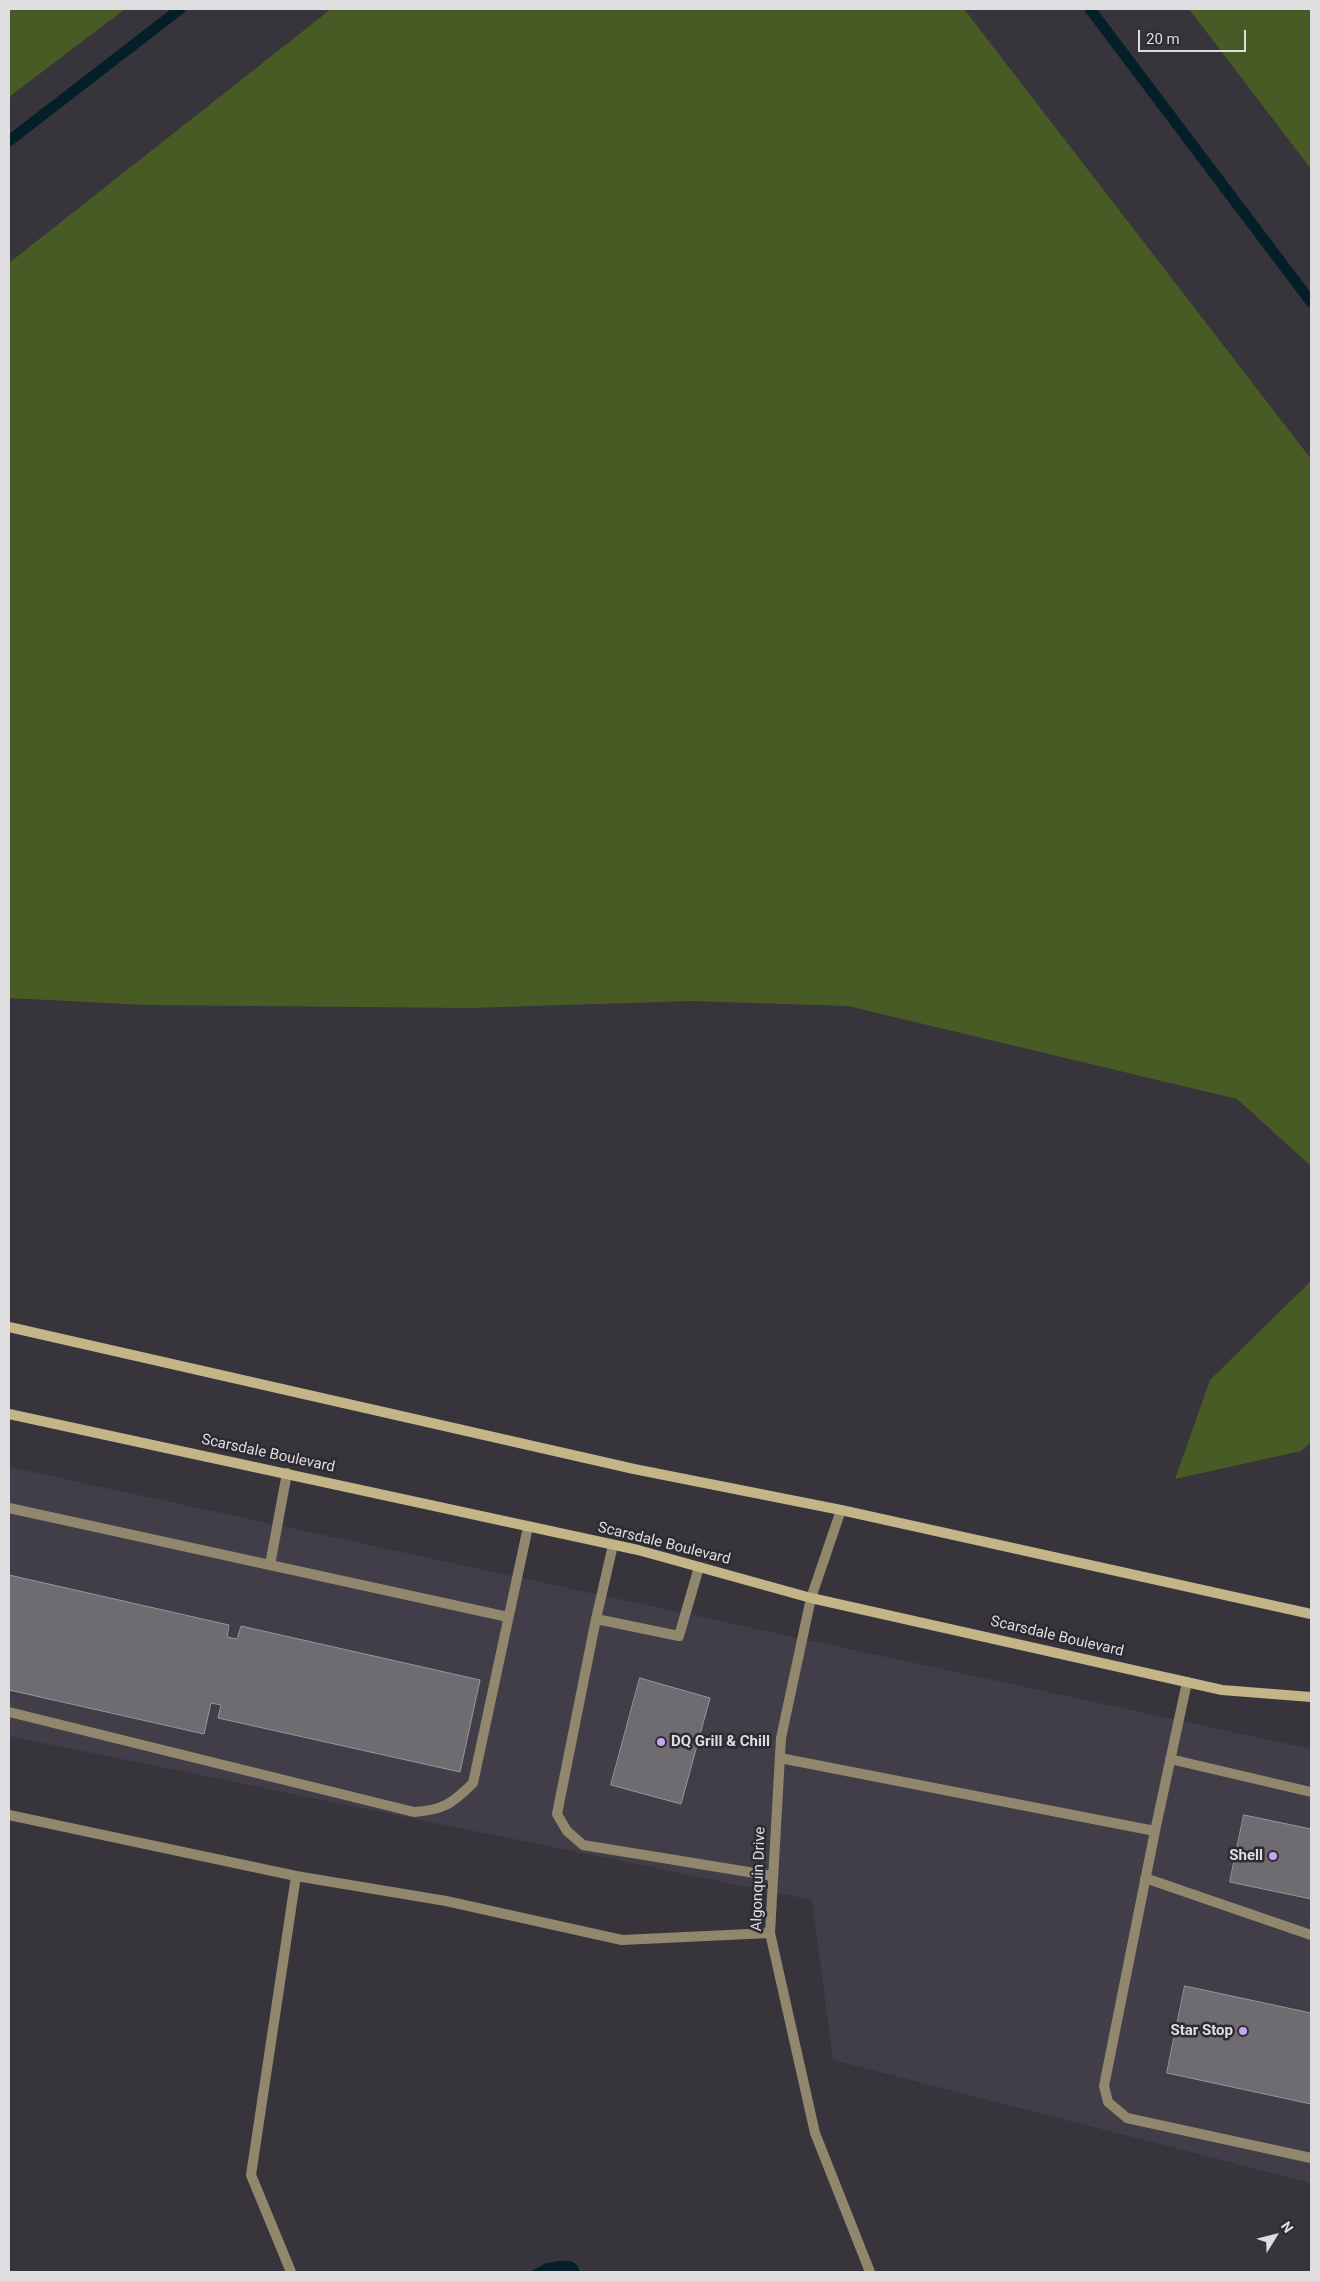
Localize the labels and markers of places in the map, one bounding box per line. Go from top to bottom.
place label: DQ Grill & Chill [671,1733,770,1751]
marker: DQ Grill & Chill [655,1736,667,1748]
place label: Shell [1229,1847,1263,1865]
marker: Shell [1267,1850,1279,1862]
place label: Star Stop [1170,2022,1233,2040]
marker: Star Stop [1237,2025,1249,2037]

